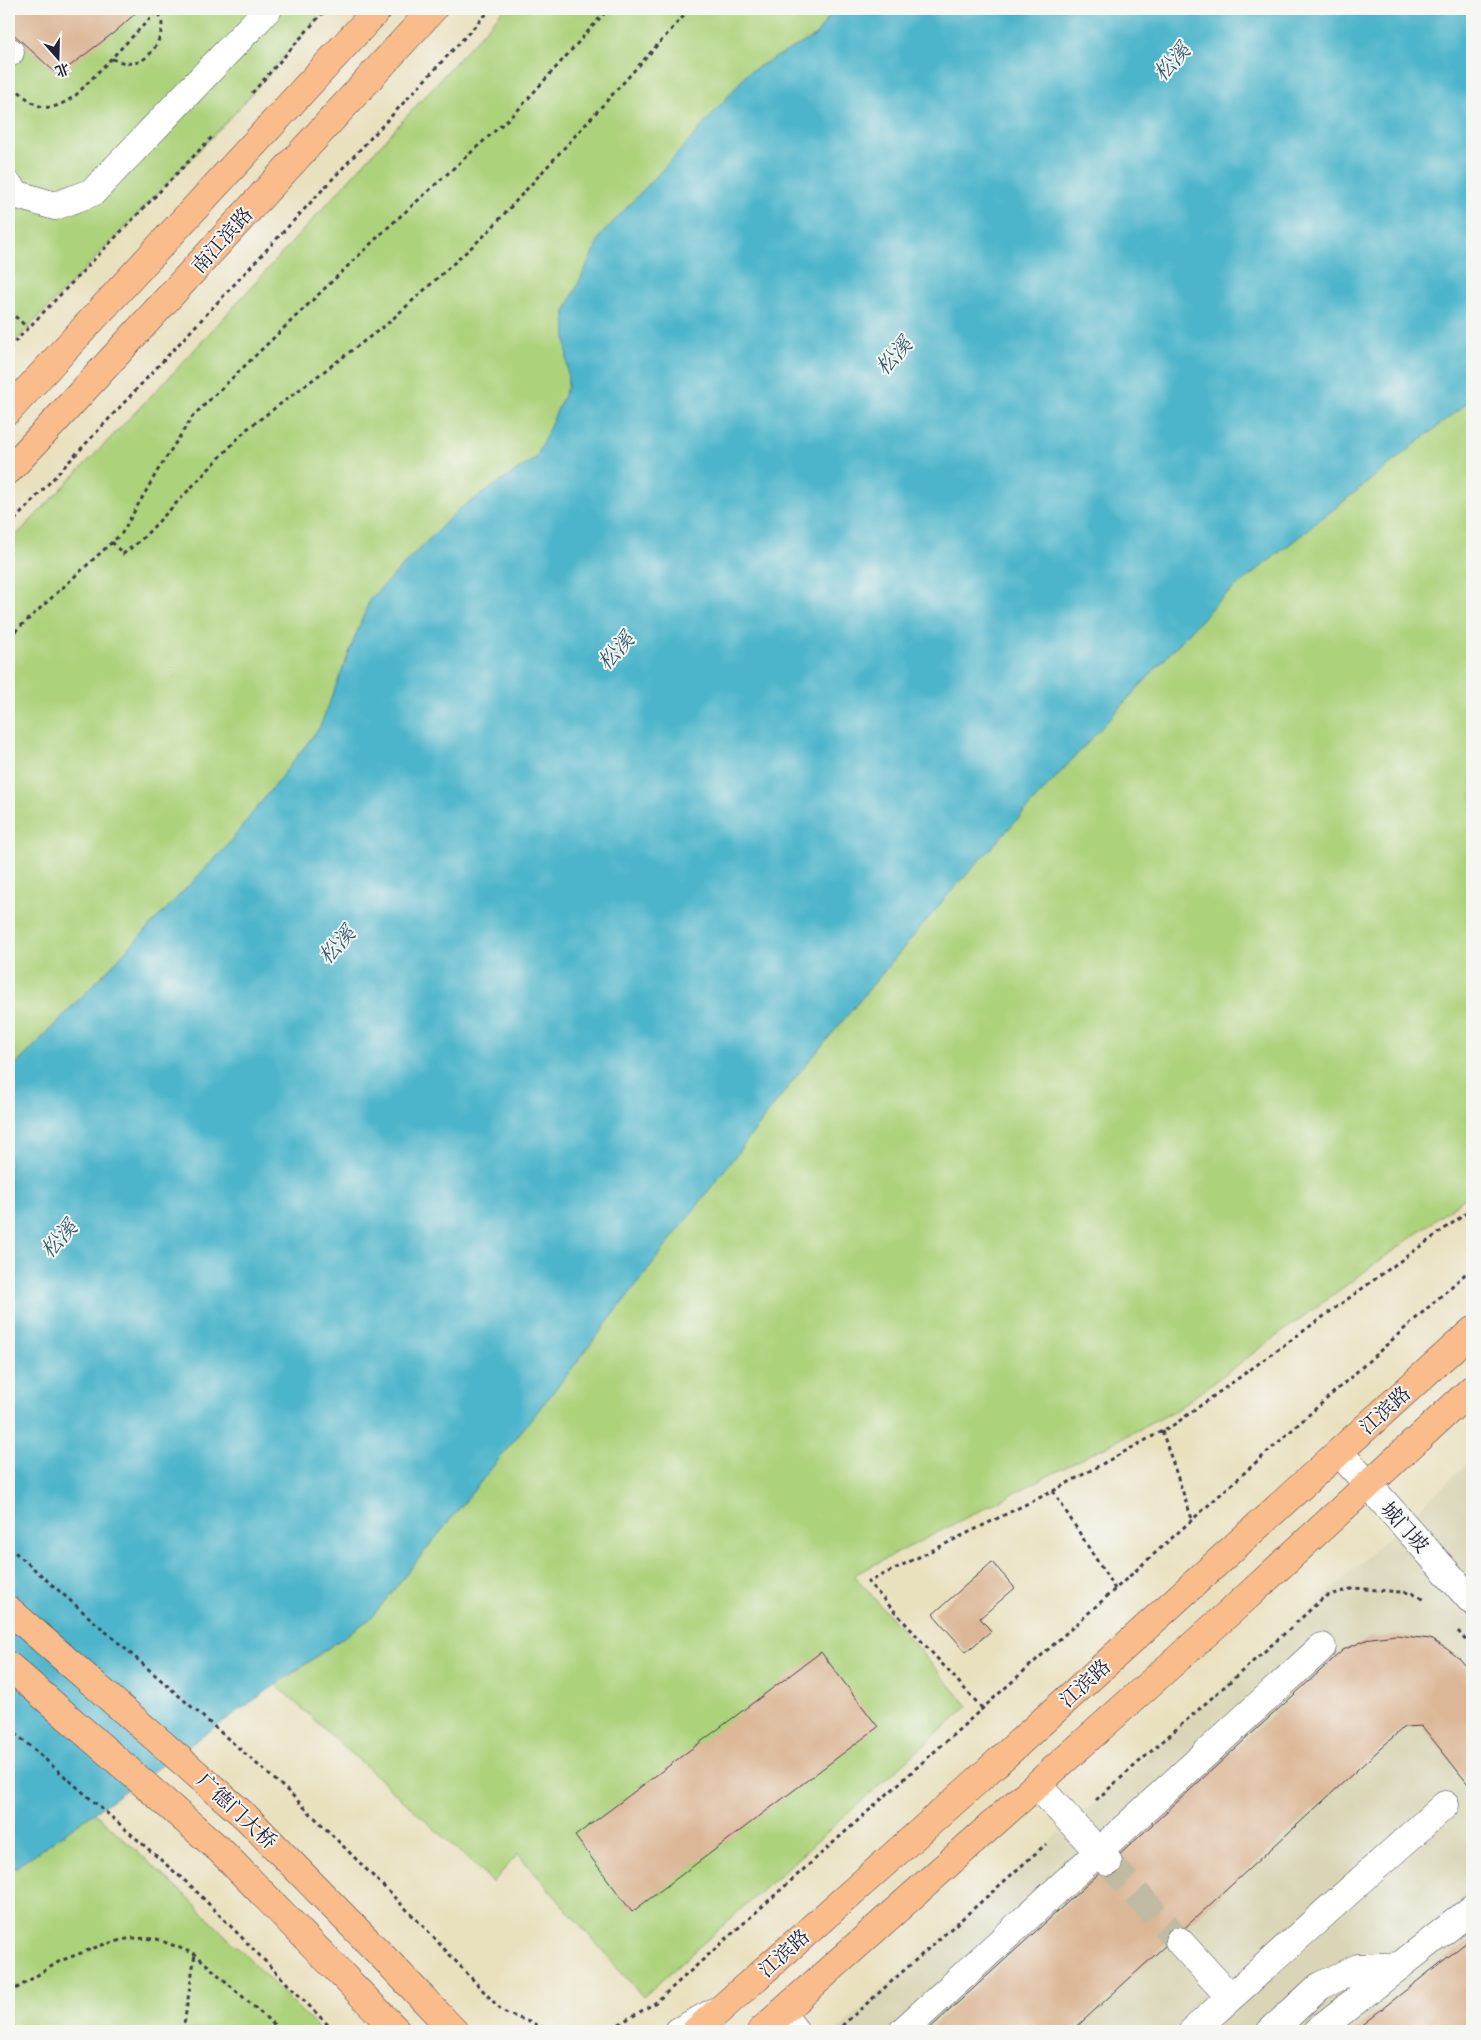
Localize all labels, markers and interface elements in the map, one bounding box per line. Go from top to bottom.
north arrow [32,32,82,82]
water label: 松溪 [1149,37,1199,88]
text: 北 [52,58,72,80]
street label: 南江滨路 [187,203,259,279]
water label: 松溪 [871,331,921,382]
water label: 松溪 [593,626,643,677]
water label: 松溪 [314,920,364,971]
water label: 松溪 [36,1214,86,1265]
street label: 江滨路 [1355,1382,1417,1440]
street label: 城门坡 [1375,1497,1433,1559]
street label: 江滨路 [1055,1655,1117,1713]
street label: 广德门大桥 [191,1769,281,1855]
street label: 江滨路 [754,1925,816,1983]

